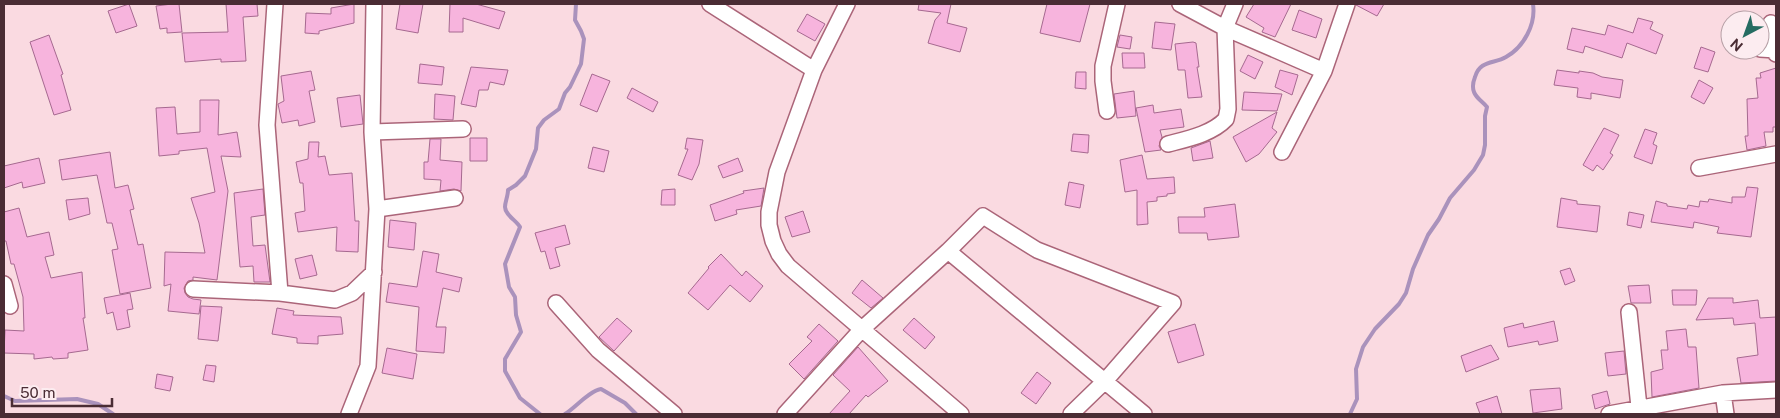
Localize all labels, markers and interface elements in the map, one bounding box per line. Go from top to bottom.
north arrow [1720,10,1770,60]
text: N [1727,35,1746,54]
scale bar [12,376,112,408]
text: 50 m [20,384,55,401]

